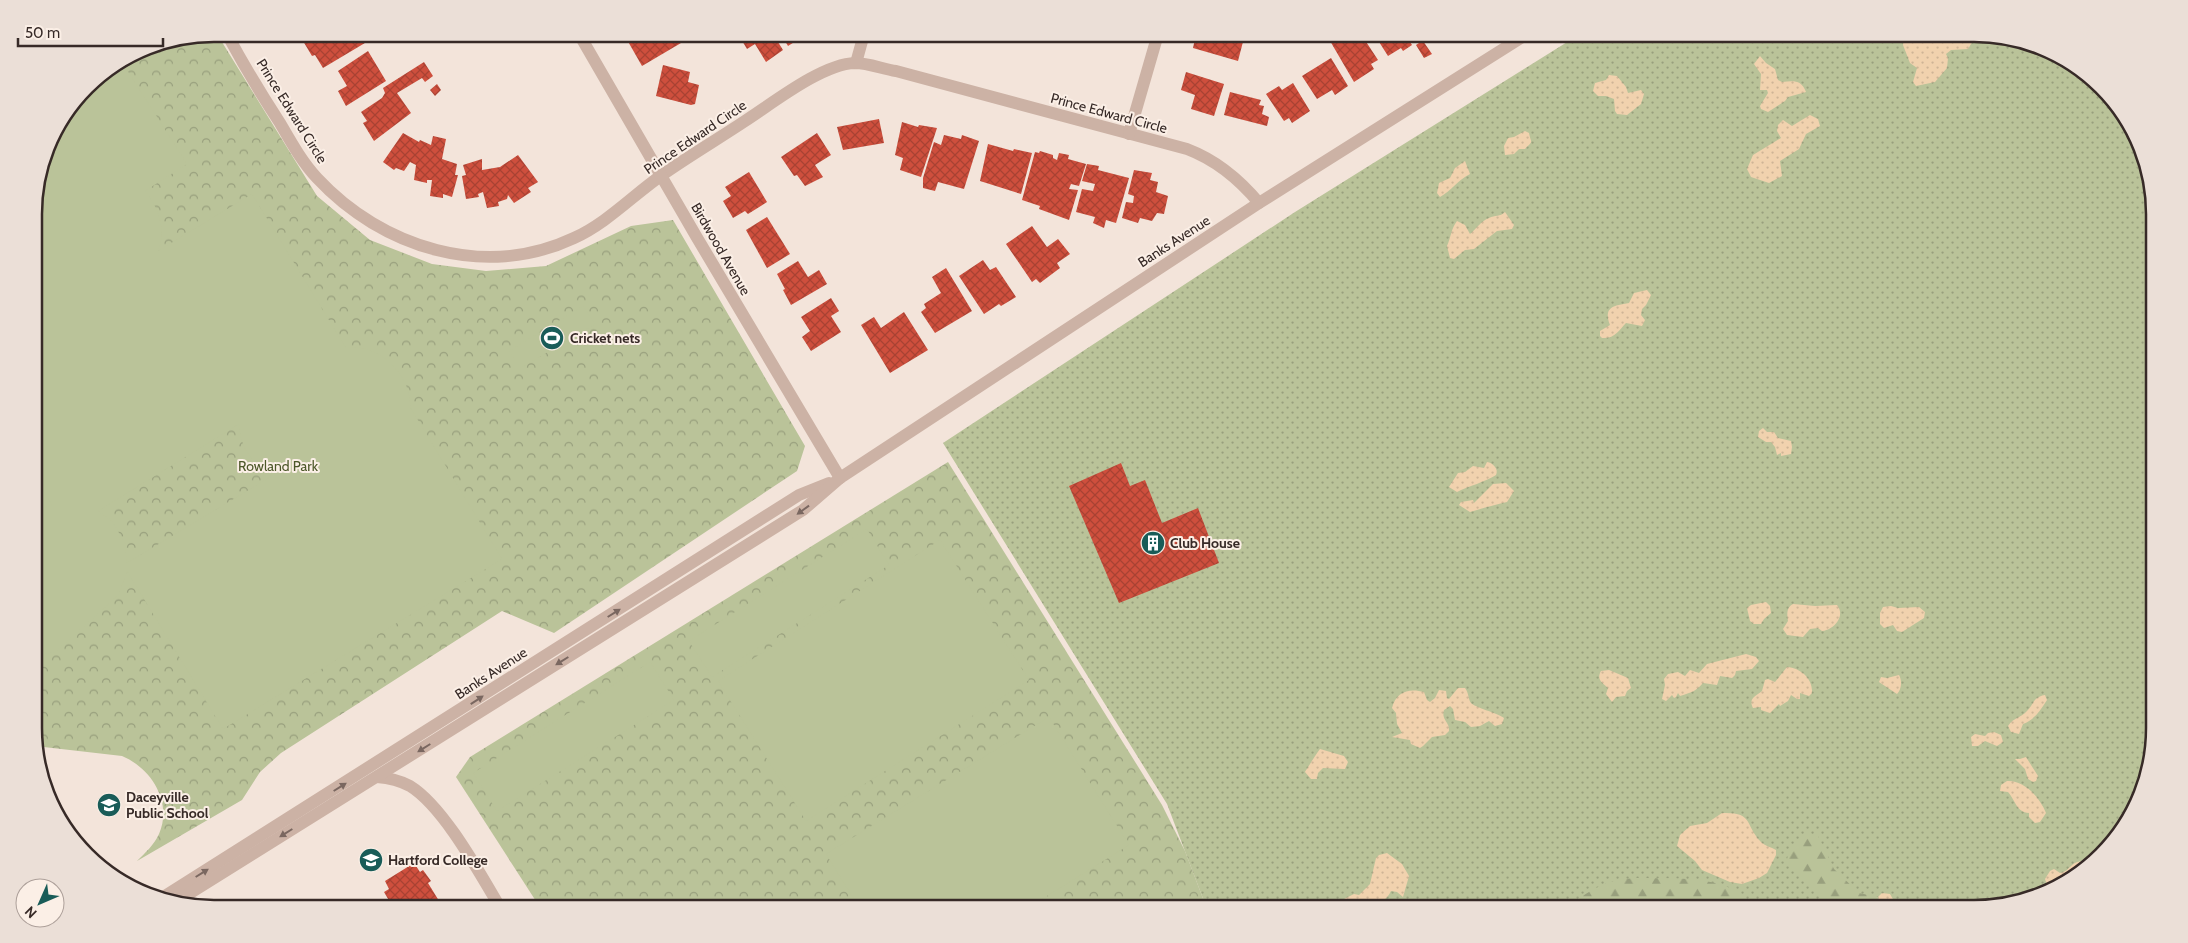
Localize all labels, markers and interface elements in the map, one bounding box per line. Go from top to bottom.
scale bar [18,15,162,47]
text: 50 m [25,24,60,42]
street label: Prince Edward Circle [253,55,331,167]
street label: Prince Edward Circle [1049,89,1169,137]
street label: Prince Edward Circle [640,96,750,178]
street label: Birdwood Avenue [687,199,755,299]
street label: Banks Avenue [1134,211,1214,271]
sports icon: Cricket nets [539,325,565,351]
place label: Cricket nets [570,329,640,347]
park label: Rowland Park [238,457,319,475]
one-way arrow [797,504,810,515]
building icon: Club House [1140,530,1166,556]
place label: Club House [1170,534,1240,552]
one-way arrow [607,608,621,617]
street label: Banks Avenue [451,643,531,703]
one-way arrow [555,657,568,666]
one-way arrow [470,695,484,705]
one-way arrow [417,743,430,752]
one-way arrow [333,782,346,791]
place label: Daceyville Public School [126,788,209,822]
school or university icon: Daceyville Public School [96,792,122,818]
one-way arrow [279,829,292,838]
school or university icon: Hartford College [358,847,384,873]
place label: Hartford College [388,851,488,869]
one-way arrow [195,868,208,877]
north arrow [15,878,65,928]
text: N [21,902,41,922]

